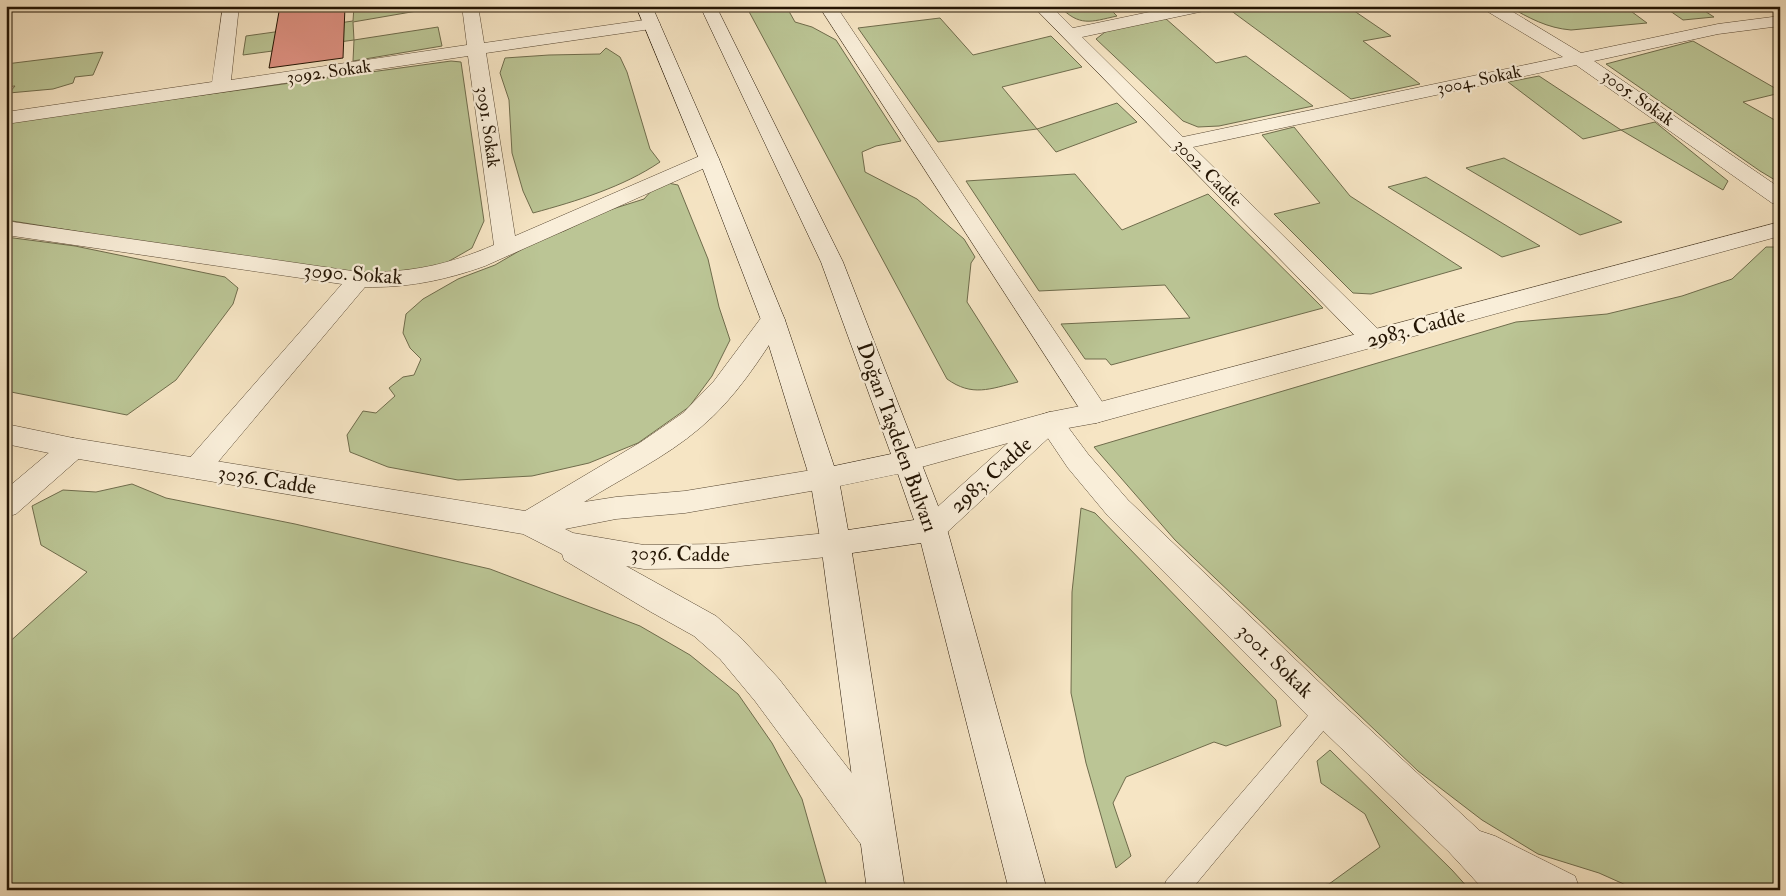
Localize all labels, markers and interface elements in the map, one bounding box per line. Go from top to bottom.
street label: 3092. Sokak [285,55,373,89]
street label: 3004. Sokak [1435,60,1524,100]
street label: 3005. Sokak [1597,65,1679,132]
street label: 3091. Sokak [471,85,505,170]
street label: 3002. Cadde [1169,134,1247,212]
street label: 3090. Sokak [303,257,403,291]
street label: 2983. Cadde [1364,302,1469,354]
street label: Doğan Taşdelen Bulvarı [850,338,944,536]
street label: 2983. Cadde [944,431,1038,519]
street label: 3036. Cadde [216,459,318,501]
street label: 3036. Cadde [630,540,730,568]
street label: 3001. Sokak [1231,618,1319,704]

